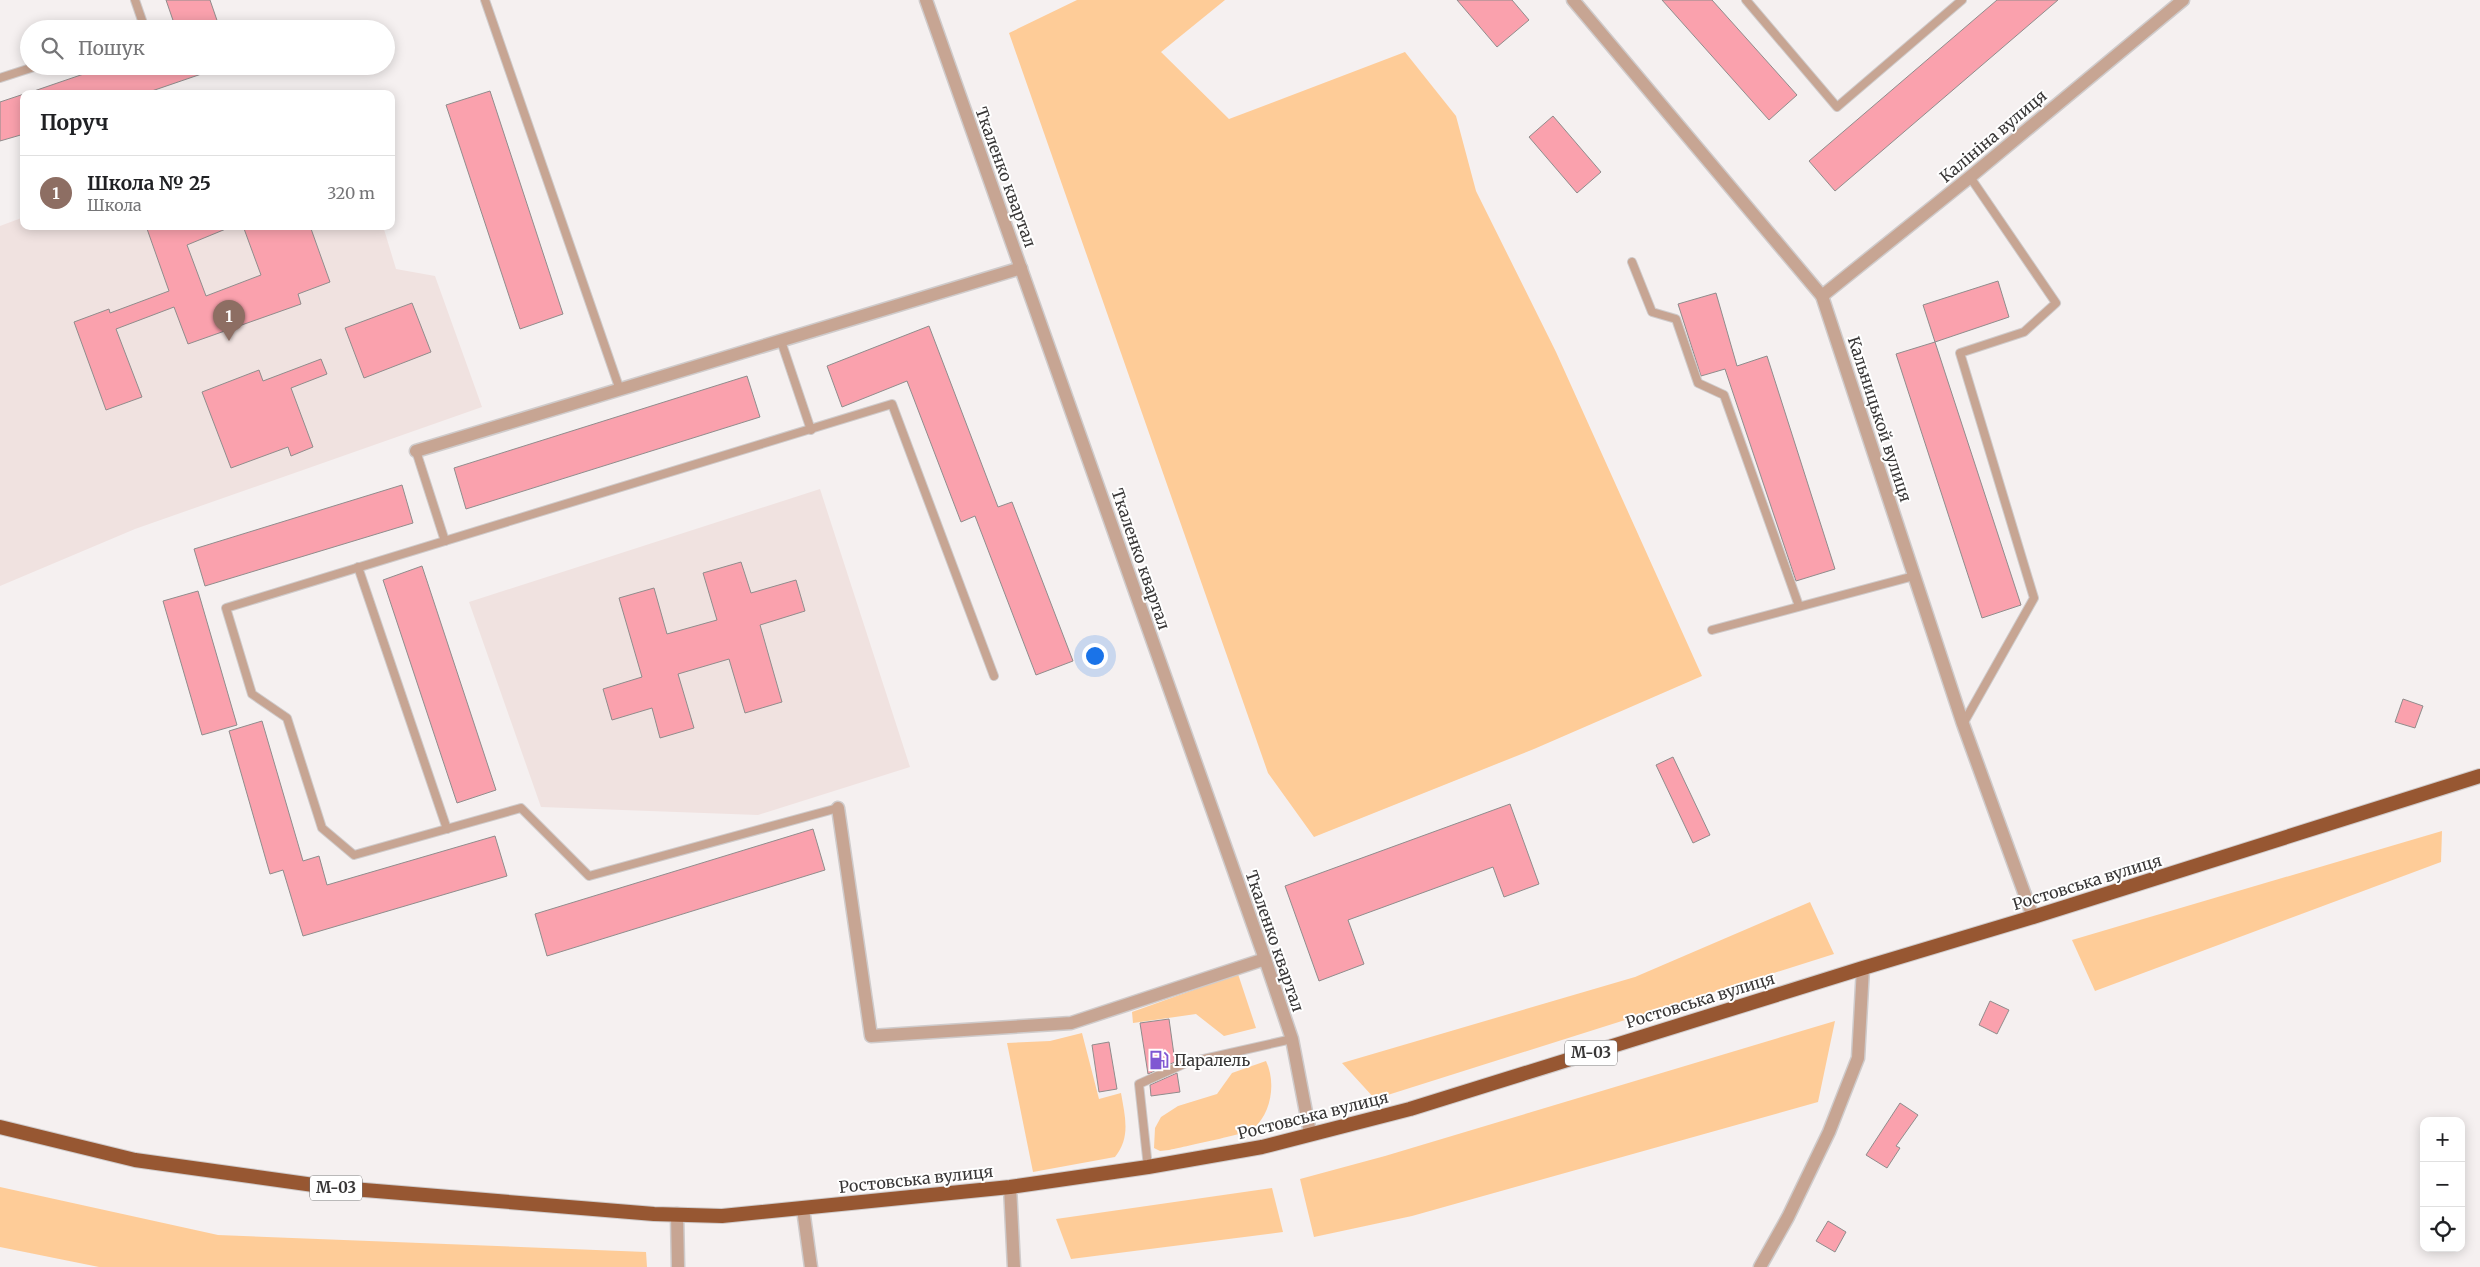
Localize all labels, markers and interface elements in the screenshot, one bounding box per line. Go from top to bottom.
search box [20,20,395,75]
icon: search [38,34,66,62]
text: Пошук [78,36,145,60]
street label: Калініна вулиця [1935,85,2051,187]
street label: Ткаленко квартал [971,104,1041,250]
text: Поруч [40,109,109,136]
text: Школа № 25 [87,171,211,195]
text: 1 [52,183,60,203]
text: 320 m [327,183,375,203]
text: Школа [87,195,142,215]
pin: 1 [213,300,245,341]
street label: Кальницькой вулиця [1844,334,1916,504]
street label: Ткаленко квартал [1107,486,1175,632]
your location [1082,643,1108,669]
street label: Ростовська вулиця [2010,850,2164,914]
street label: Ткаленко квартал [1241,868,1309,1014]
street label: Ростовська вулиця [1623,968,1777,1032]
road number: М-03 [1565,1040,1617,1066]
fuel station icon: Паралель [1148,1049,1170,1071]
place label: Паралель [1174,1050,1250,1070]
street label: Ростовська вулиця [1235,1087,1391,1143]
map controls [2420,1117,2465,1252]
button: + [2420,1117,2465,1162]
street label: Ростовська вулиця [838,1161,994,1197]
button: − [2420,1162,2465,1207]
road number: М-03 [310,1176,362,1200]
button: locate [2420,1207,2465,1252]

